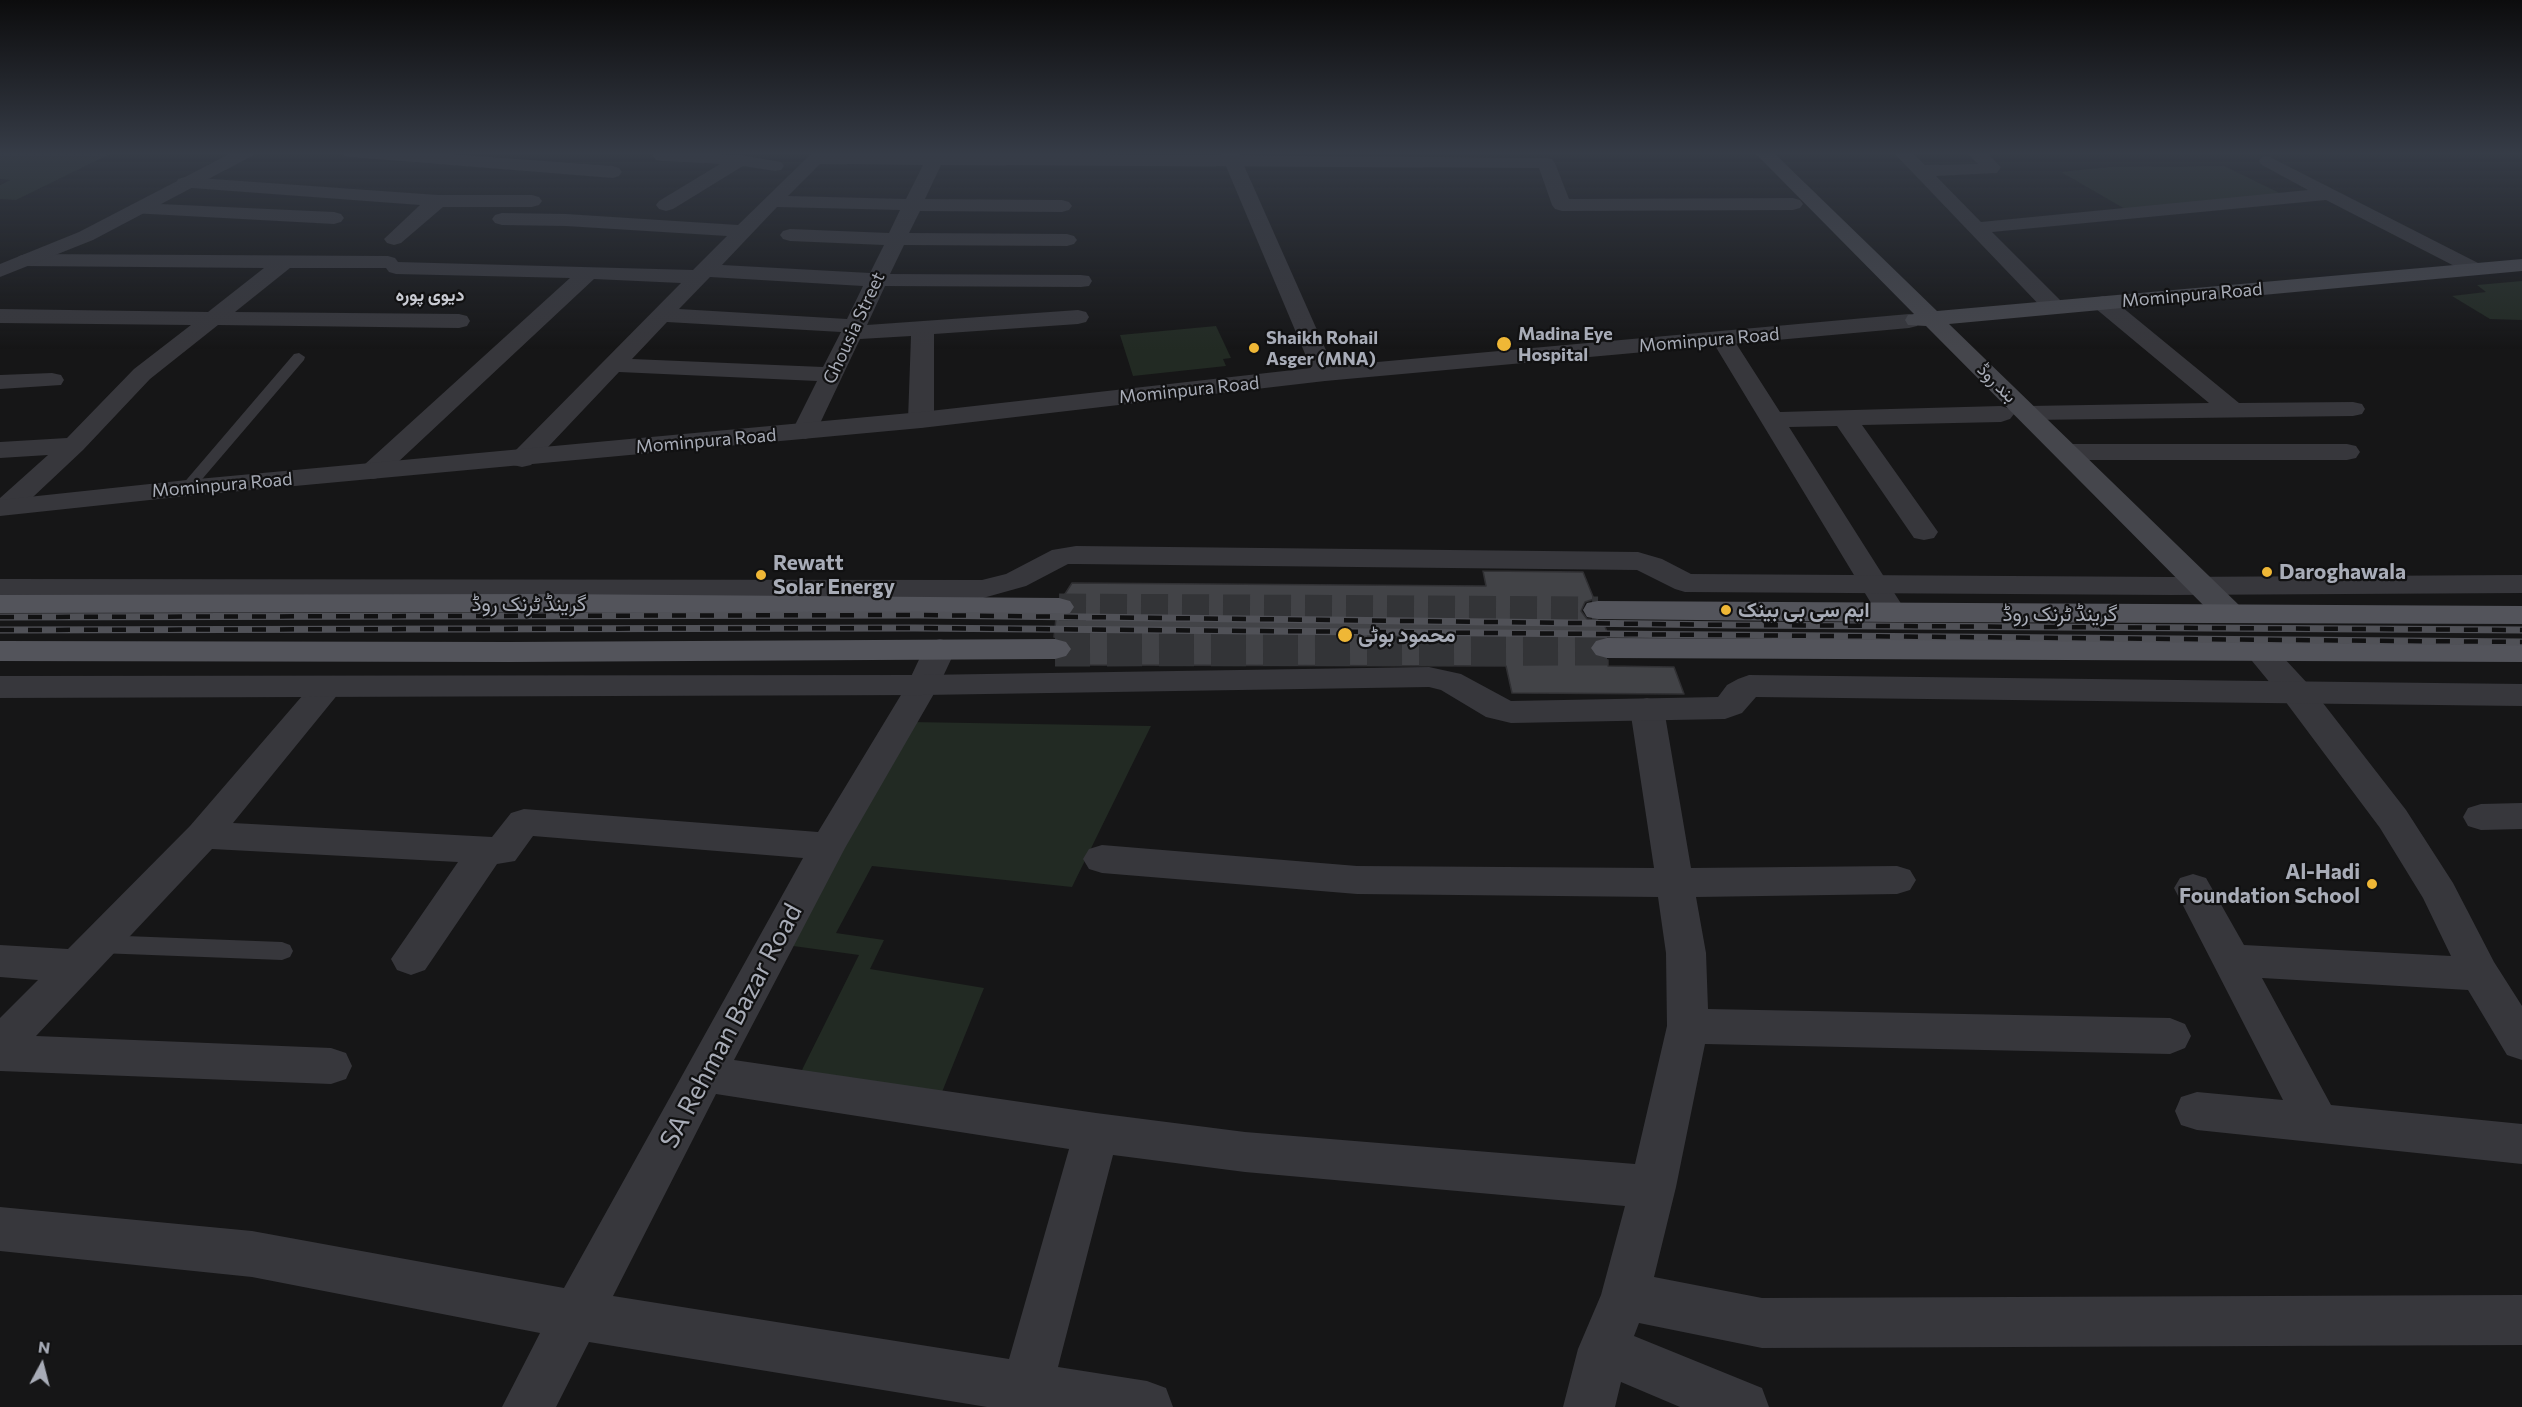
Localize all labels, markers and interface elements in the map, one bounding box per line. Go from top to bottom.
street label: Ghousia Street [819,269,889,387]
street label: Mominpura Road [2121,278,2263,312]
district label: دیوی پورہ [395,284,465,306]
place label: Madina Eye Hospital [1518,323,1613,366]
street label: Mominpura Road [1638,323,1780,357]
place label: Shaikh Rohail Asger (MNA) [1266,327,1378,370]
marker: Madina Eye Hospital [1495,335,1513,353]
marker: Shaikh Rohail Asger (MNA) [1247,341,1261,355]
street label: بند روڈ [1973,359,2021,407]
street label: Mominpura Road [1118,372,1260,408]
street label: Mominpura Road [635,424,777,458]
street label: Mominpura Road [151,468,293,502]
place label: Rewatt Solar Energy [773,550,895,600]
place label: Daroghawala [2279,559,2406,585]
marker: Daroghawala [2260,565,2274,579]
marker: Rewatt Solar Energy [754,568,768,582]
street label: گرینڈ ٹرنک روڈ [471,591,587,617]
place label: ایم سی بی بینک [1738,597,1870,623]
street label: گرینڈ ٹرنک روڈ [2002,601,2118,627]
marker: ایم سی بی بینک [1719,603,1733,617]
place label: محمود بوٹی [1358,622,1456,648]
marker: محمود بوٹی [1336,626,1354,644]
place label: Al-Hadi Foundation School [2179,859,2360,909]
marker: Al-Hadi Foundation School [2365,877,2379,891]
street label: SA Rehman Bazar Road [653,898,809,1154]
north arrow [12,1335,72,1395]
text: N [37,1336,51,1357]

